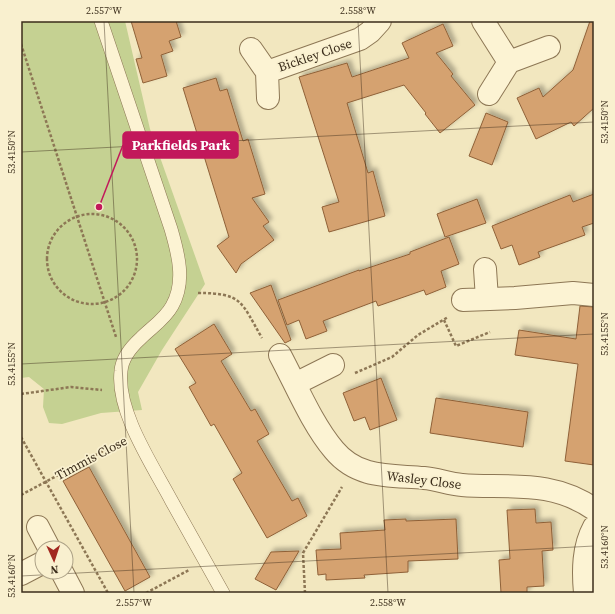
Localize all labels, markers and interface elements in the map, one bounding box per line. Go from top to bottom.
text: 2.557°W [86,4,122,17]
text: 2.558°W [340,4,376,17]
street label: Bickley Close [276,34,354,76]
text: 53.4150°N [598,100,611,144]
text: 53.4150°N [5,130,18,174]
callout: Parkfields Park [123,132,238,158]
text: Parkfields Park [132,135,231,155]
text: 53.4155°N [598,312,611,356]
text: 53.4155°N [5,342,18,386]
street label: Timmis Close [52,432,130,484]
street label: Wasley Close [386,467,463,493]
text: 53.4160°N [598,525,611,569]
north arrow [34,540,74,580]
text: 53.4160°N [5,554,18,598]
text: N [50,562,59,577]
text: 2.557°W [116,596,152,609]
text: 2.558°W [370,596,406,609]

